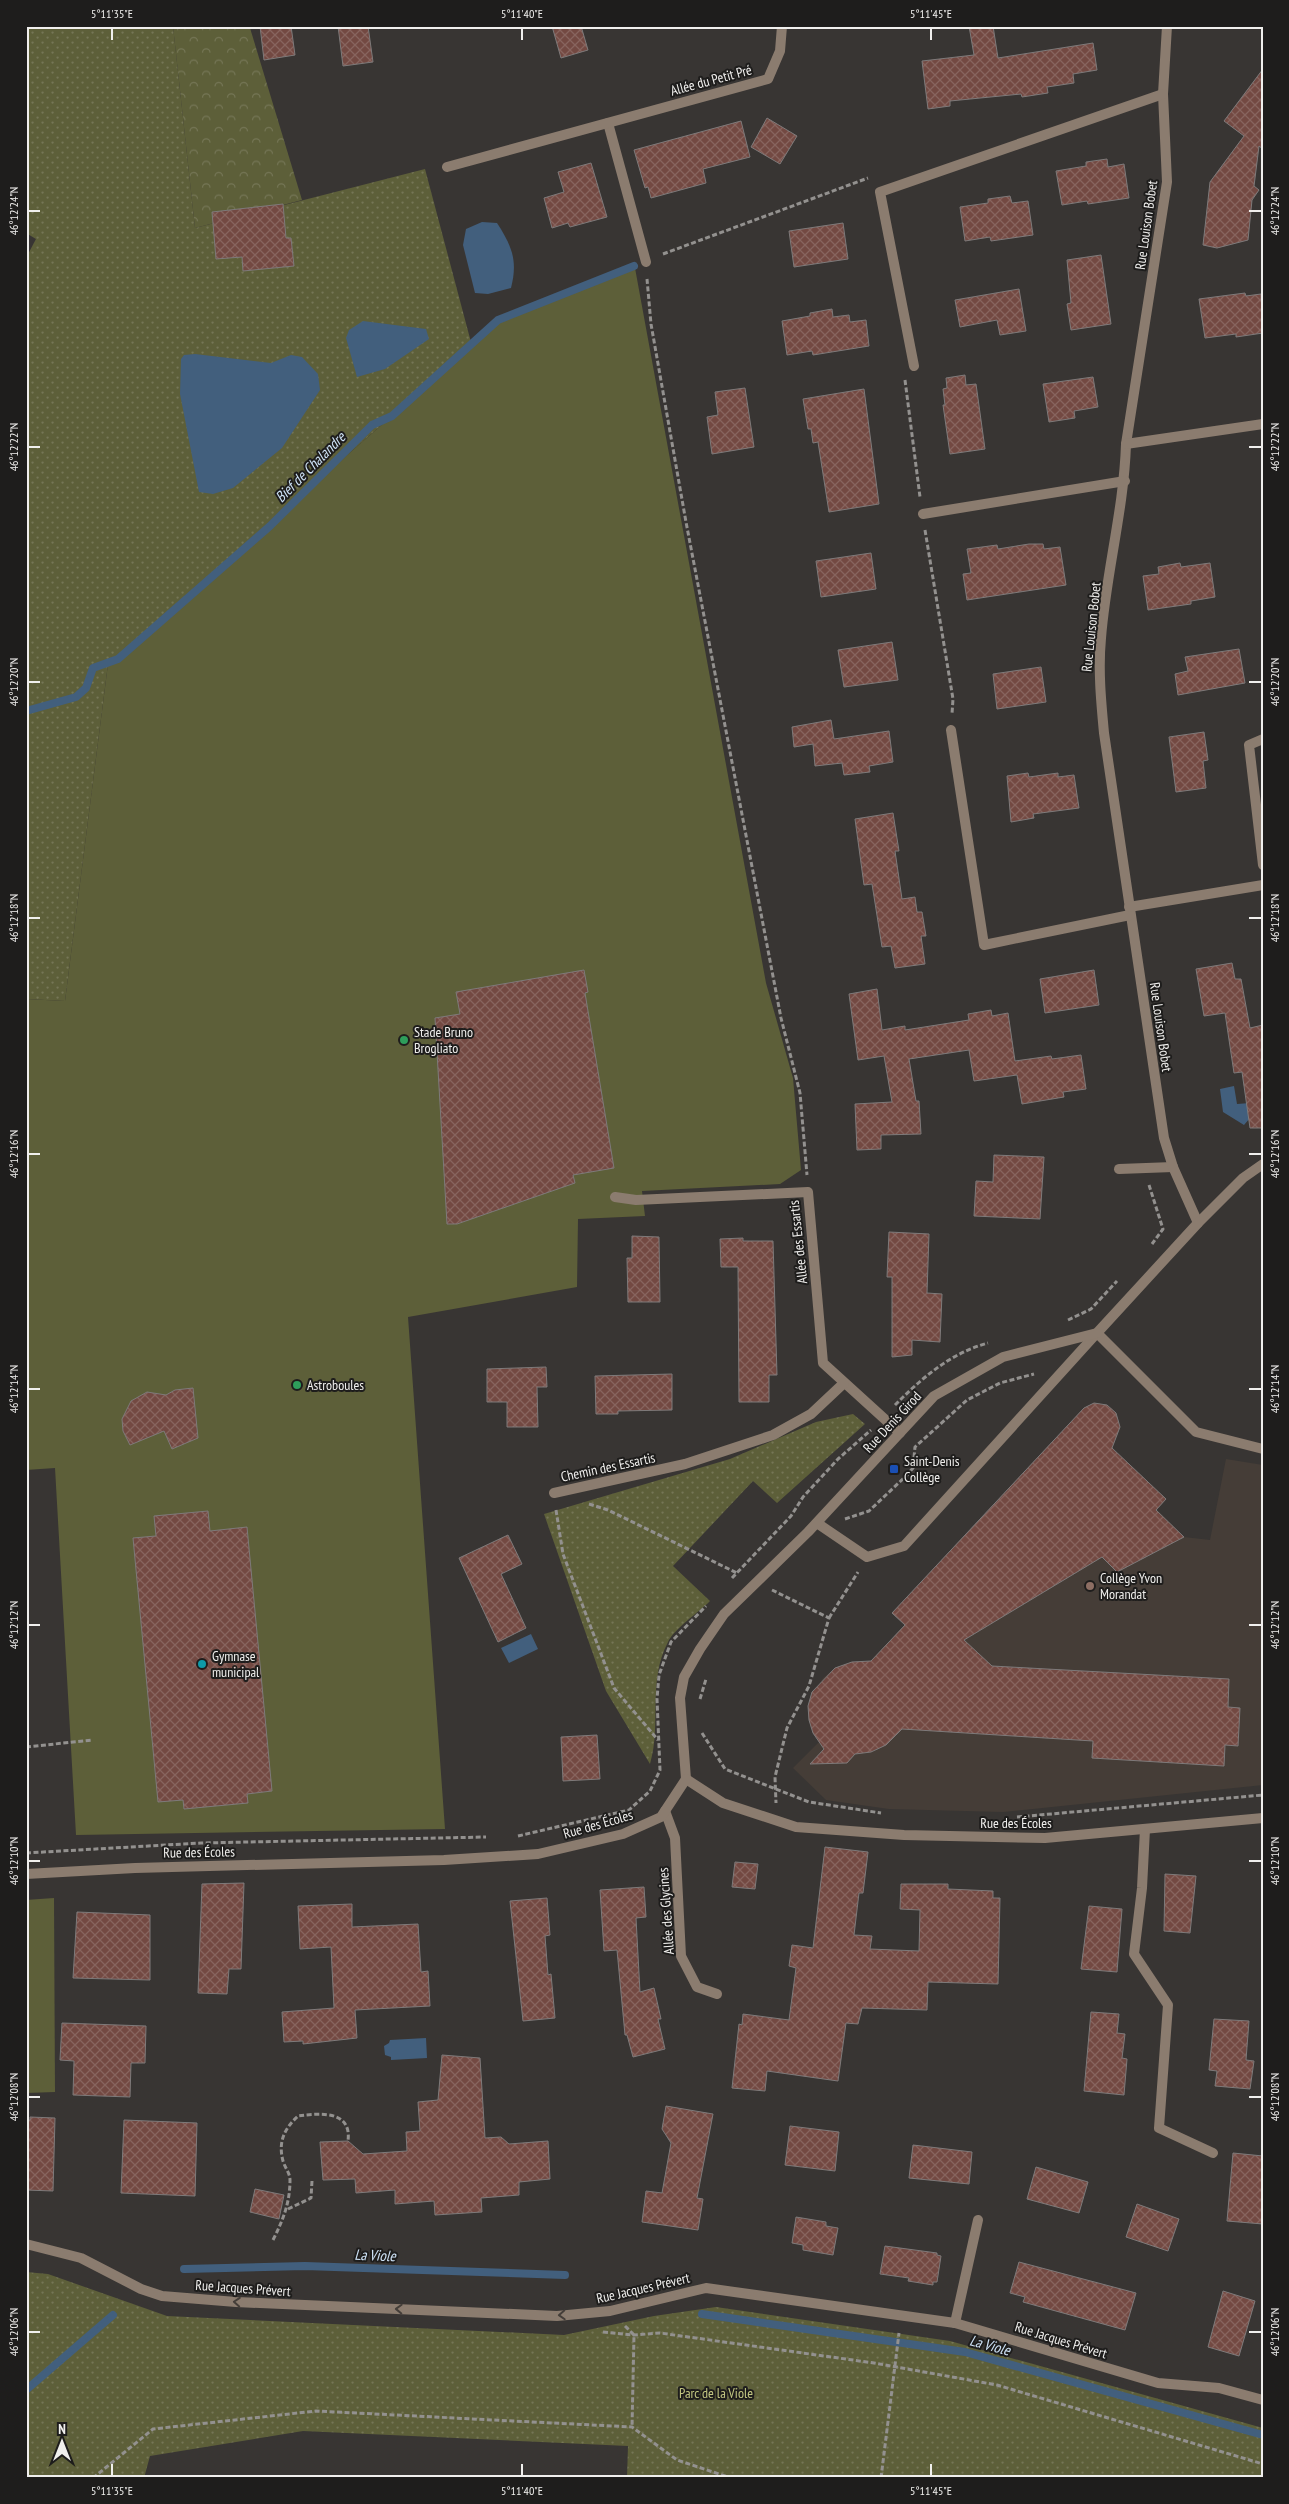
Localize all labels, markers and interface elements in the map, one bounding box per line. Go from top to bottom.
text: 5°11'35"E [91,6,133,21]
text: 5°11'40"E [501,6,543,21]
text: 5°11'45"E [910,6,952,21]
street label: Allée du Petit Pré [668,60,754,100]
street label: Rue Louison Bobet [1131,179,1161,271]
text: 46°12'24"N [6,187,21,235]
text: 46°12'24"N [1267,187,1282,235]
text: 46°12'22"N [6,423,21,471]
text: 46°12'22"N [1267,423,1282,471]
water label: Bief de Chalandre [271,427,350,506]
street label: Rue Louison Bobet [1077,581,1105,673]
text: 46°12'20"N [6,658,21,706]
text: 46°12'20"N [1267,658,1282,706]
text: 46°12'18"N [6,894,21,942]
text: 46°12'18"N [1267,894,1282,942]
street label: Rue Louison Bobet [1146,981,1176,1073]
place label: Stade Bruno Brogliato [414,1023,473,1057]
marker: Stade Bruno Brogliato [398,1034,410,1046]
text: 46°12'16"N [6,1130,21,1178]
text: 46°12'16"N [1267,1130,1282,1178]
street label: Allée des Essartis [785,1199,811,1285]
text: 46°12'14"N [6,1365,21,1413]
text: 46°12'14"N [1267,1365,1282,1413]
place label: Astroboules [307,1376,364,1394]
marker: Astroboules [291,1379,303,1391]
street label: Rue Denis Girod [859,1388,925,1456]
street label: Chemin des Essartis [559,1448,657,1486]
place label: Saint-Denis Collège [904,1452,960,1486]
marker: Saint-Denis Collège [888,1463,900,1475]
place label: Collège Yvon Morandat [1100,1569,1162,1603]
marker: Collège Yvon Morandat [1084,1580,1096,1592]
text: 46°12'12"N [6,1601,21,1649]
text: 46°12'12"N [1267,1601,1282,1649]
place label: Gymnase municipal [212,1647,260,1681]
marker: Gymnase municipal [196,1658,208,1670]
street label: Rue des Écoles [561,1805,635,1843]
street label: Rue des Écoles [980,1814,1052,1832]
text: 46°12'10"N [6,1837,21,1885]
text: 46°12'10"N [1267,1837,1282,1885]
street label: Rue des Écoles [163,1842,235,1862]
street label: Allée des Glycines [654,1867,678,1955]
text: 46°12'08"N [6,2073,21,2121]
text: 46°12'08"N [1267,2073,1282,2121]
water label: La Viole [354,2245,397,2265]
street label: Rue Jacques Prévert [594,2268,692,2308]
street label: Rue Jacques Prévert [195,2276,291,2300]
one-way arrow [233,2297,241,2308]
one-way arrow [395,2304,403,2315]
text: 46°12'06"N [6,2308,21,2356]
text: 46°12'06"N [1267,2308,1282,2356]
one-way arrow [557,2310,565,2321]
street label: Rue Jacques Prévert [1013,2317,1109,2363]
water label: La Viole [968,2330,1013,2360]
park label: Parc de la Viole [679,2384,753,2402]
north arrow [38,2416,88,2466]
text: N [58,2420,66,2438]
text: 5°11'35"E [91,2483,133,2498]
text: 5°11'40"E [501,2483,543,2498]
text: 5°11'45"E [910,2483,952,2498]

